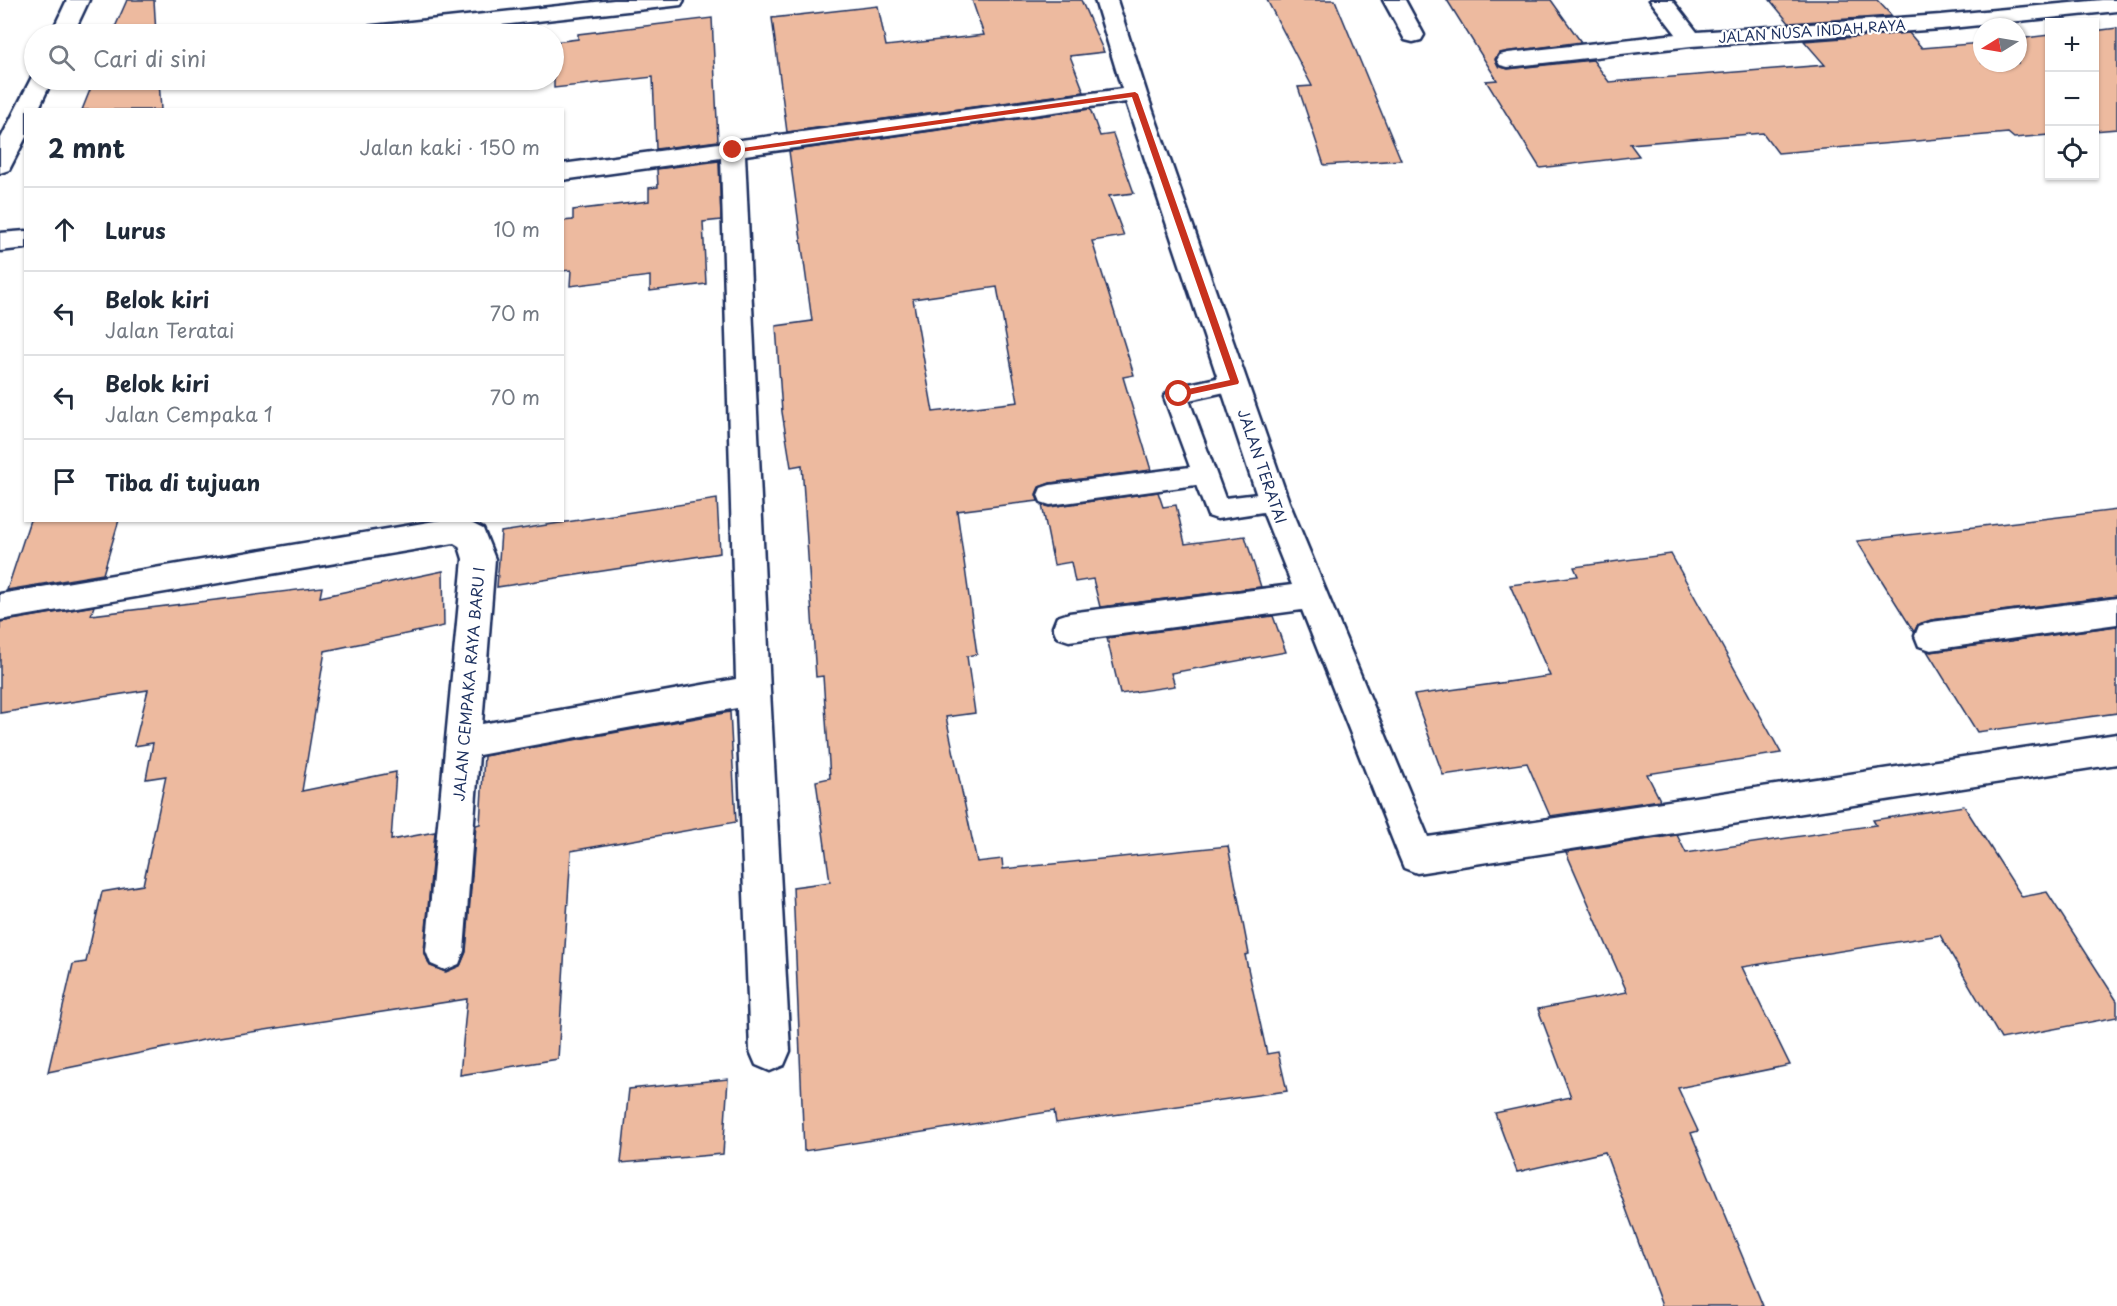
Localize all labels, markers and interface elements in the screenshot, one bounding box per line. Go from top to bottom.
street label: JALAN NUSA INDAH RAYA [1718,14,1907,48]
north arrow [1973,18,2027,72]
map controls [2045,18,2099,180]
button: + [2045,18,2099,72]
search box [24,24,564,90]
icon: search [45,41,78,74]
text: Cari di sini [93,41,206,74]
button: − [2045,72,2099,126]
button: locate [2045,126,2099,180]
text: 2 mnt [48,128,125,167]
text: Jalan kaki · 150 m [359,132,540,162]
route end [719,136,745,162]
icon: ahead [48,213,81,246]
text: Lurus [105,213,166,246]
text: 10 m [493,214,540,244]
text: Belok kiri [105,282,209,315]
icon: left [48,297,81,330]
text: 70 m [490,298,540,328]
text: Jalan Teratai [105,315,235,345]
text: Belok kiri [105,366,209,399]
route start [1165,380,1191,406]
icon: left [48,381,81,414]
text: 70 m [490,382,540,412]
text: Jalan Cempaka 1 [105,399,273,429]
street label: JALAN TERATAI [1233,405,1293,527]
icon: arrive [48,465,81,498]
text: Tiba di tujuan [105,465,260,498]
street label: JALAN CEMPAKA RAYA BARU I [446,566,490,802]

